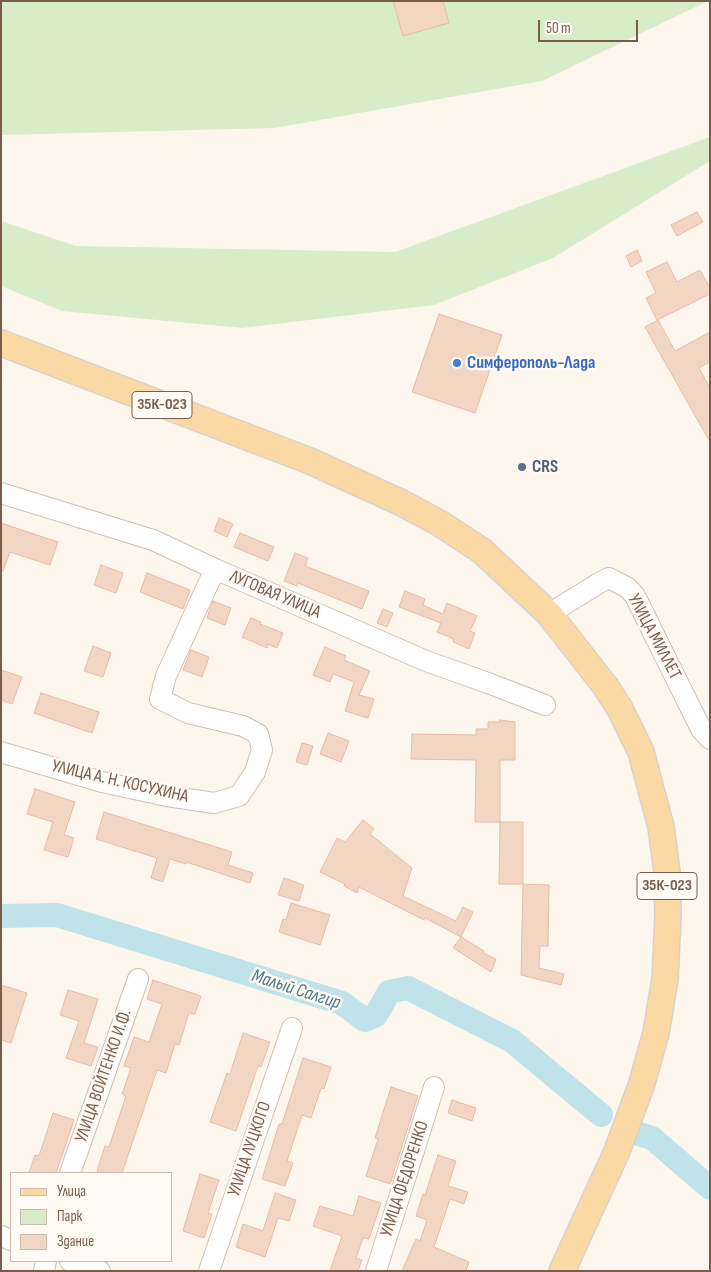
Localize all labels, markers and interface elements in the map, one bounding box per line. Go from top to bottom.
scale bar [541,10,641,42]
text: 50 m [546,19,571,38]
place label: Симферополь-Лада [467,352,595,374]
marker: Симферополь-Лада [451,357,463,369]
road number: 35К-023 [132,392,192,418]
place label: CRS [532,456,558,478]
marker: CRS [516,461,528,473]
street label: ЛУГОВАЯ УЛИЦА [226,566,324,624]
street label: УЛИЦА МИЛЛЕТ [623,591,685,683]
street label: УЛИЦА А. Н. КОСУХИНА [50,756,190,808]
road number: 35К-023 [637,872,697,899]
water label: Малый Салгир [249,965,343,1015]
street label: УЛИЦА ВОЙТЕНКО И.Ф. [71,1007,137,1145]
street label: УЛИЦА ЛУЦКОГО [224,1099,276,1199]
street label: УЛИЦА ФЕДОРЕНКО [376,1118,434,1240]
legend [10,1172,172,1262]
text: Улица [57,1182,86,1201]
text: Парк [57,1207,82,1226]
text: Здание [57,1232,94,1251]

